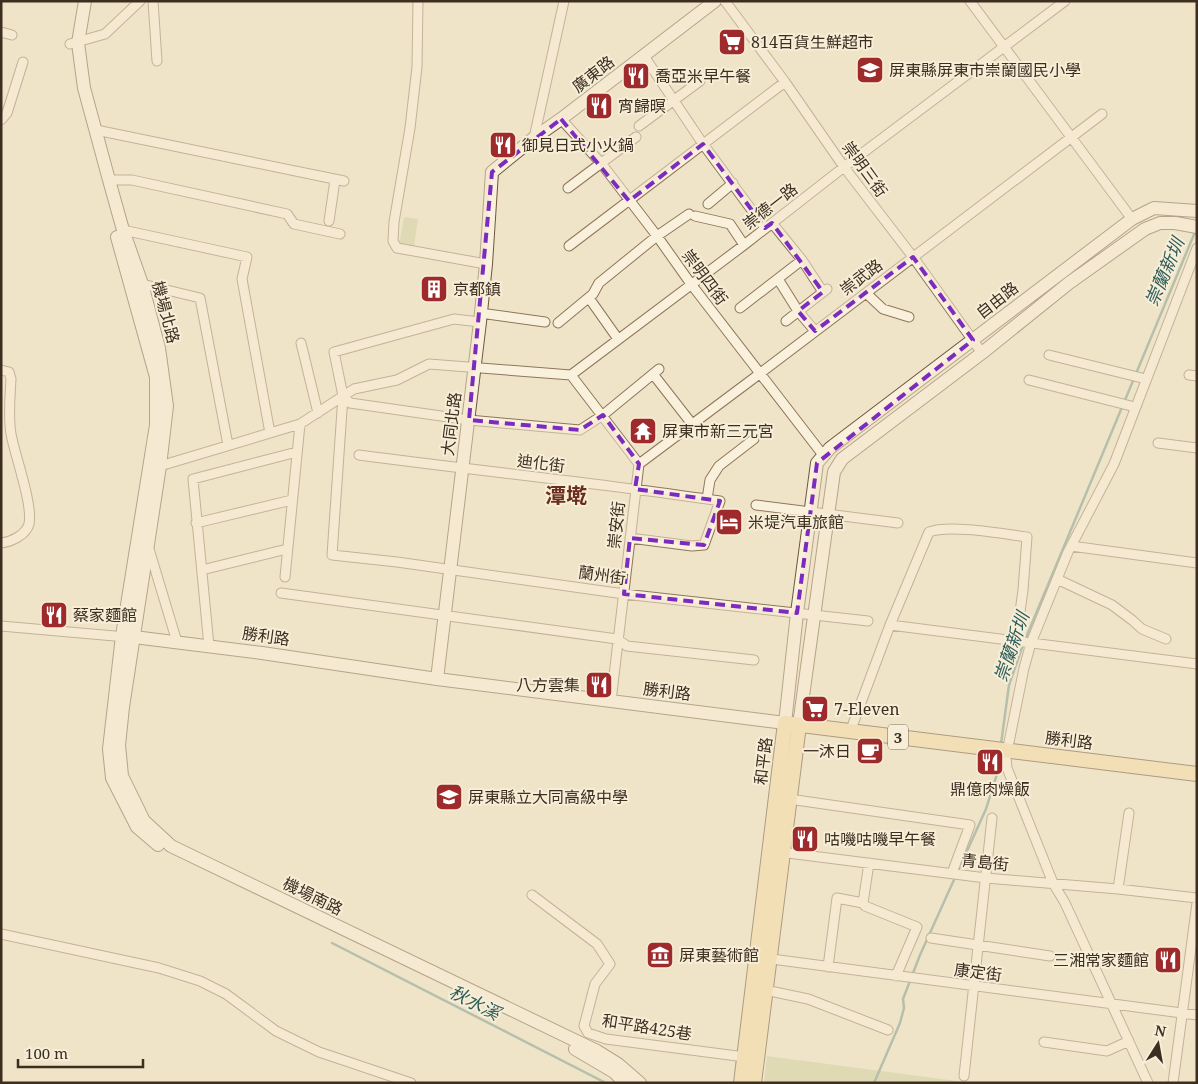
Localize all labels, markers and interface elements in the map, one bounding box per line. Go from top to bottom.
supermarket icon: 814百貨生鮮超市 [717,27,747,57]
place label: 814百貨生鮮超市 [751,31,874,53]
street label: 廣東路 [567,51,619,97]
school or university icon: 屏東縣屏東市崇蘭國民小學 [855,55,885,85]
place label: 屏東縣屏東市崇蘭國民小學 [889,59,1081,81]
restaurant icon: 喬亞米早午餐 [621,61,651,91]
place label: 喬亞米早午餐 [655,65,751,87]
restaurant icon: 宵歸暝 [584,91,614,121]
place label: 宵歸暝 [618,95,666,117]
restaurant icon: 御見日式小火鍋 [488,130,518,160]
place label: 御見日式小火鍋 [522,134,634,156]
street label: 崇明三街 [837,137,893,201]
street label: 崇德一路 [738,178,802,234]
water label: 崇蘭新圳 [1139,231,1190,310]
street label: 崇明四街 [677,245,733,309]
street label: 崇武路 [835,254,887,300]
building icon: 京都鎮 [419,274,449,304]
street label: 自由路 [971,277,1023,323]
street label: 機場北路 [147,278,185,346]
place label: 京都鎮 [453,278,501,300]
street label: 大同北路 [436,391,466,457]
temple icon: 屏東市新三元宮 [628,416,658,446]
place label: 屏東市新三元宮 [662,420,774,442]
street label: 迪化街 [516,449,566,477]
district label: 潭墘 [545,481,587,509]
street label: 崇安街 [603,500,629,550]
hotel icon: 米堤汽車旅館 [714,507,744,537]
place label: 米堤汽車旅館 [748,511,844,533]
street label: 蘭州街 [577,561,627,589]
restaurant icon: 蔡家麵館 [39,600,69,630]
place label: 蔡家麵館 [73,604,137,626]
water label: 崇蘭新圳 [988,606,1035,685]
street label: 勝利路 [241,622,291,650]
restaurant icon: 八方雲集 [584,670,614,700]
place label: 八方雲集 [516,674,580,696]
street label: 勝利路 [642,677,692,705]
supermarket icon: 7-Eleven [800,694,830,724]
place label: 7-Eleven [834,698,900,720]
road number: 3 [888,724,908,750]
street label: 勝利路 [1044,726,1094,754]
street label: 和平路 [749,736,777,786]
cafe icon: 一沐日 [855,736,885,766]
place label: 一沐日 [803,740,851,762]
restaurant icon: 鼎億肉燥飯 [975,747,1005,777]
place label: 鼎億肉燥飯 [950,778,1030,800]
school or university icon: 屏東縣立大同高級中學 [434,782,464,812]
place label: 屏東縣立大同高級中學 [468,786,628,808]
restaurant icon: 咕嘰咕嘰早午餐 [790,824,820,854]
place label: 咕嘰咕嘰早午餐 [824,828,936,850]
street label: 青島街 [960,849,1010,875]
street label: 機場南路 [279,872,347,920]
museum icon: 屏東藝術館 [645,940,675,970]
place label: 屏東藝術館 [679,944,759,966]
restaurant icon: 三湘常家麵館 [1153,945,1183,975]
place label: 三湘常家麵館 [1053,949,1149,971]
street label: 康定街 [953,958,1003,986]
water label: 秋水溪 [445,979,507,1026]
street label: 和平路425巷 [600,1009,694,1045]
north arrow [1133,1019,1183,1069]
text: N [1153,1020,1168,1041]
scale bar [18,1036,142,1068]
text: 100 m [25,1043,68,1063]

